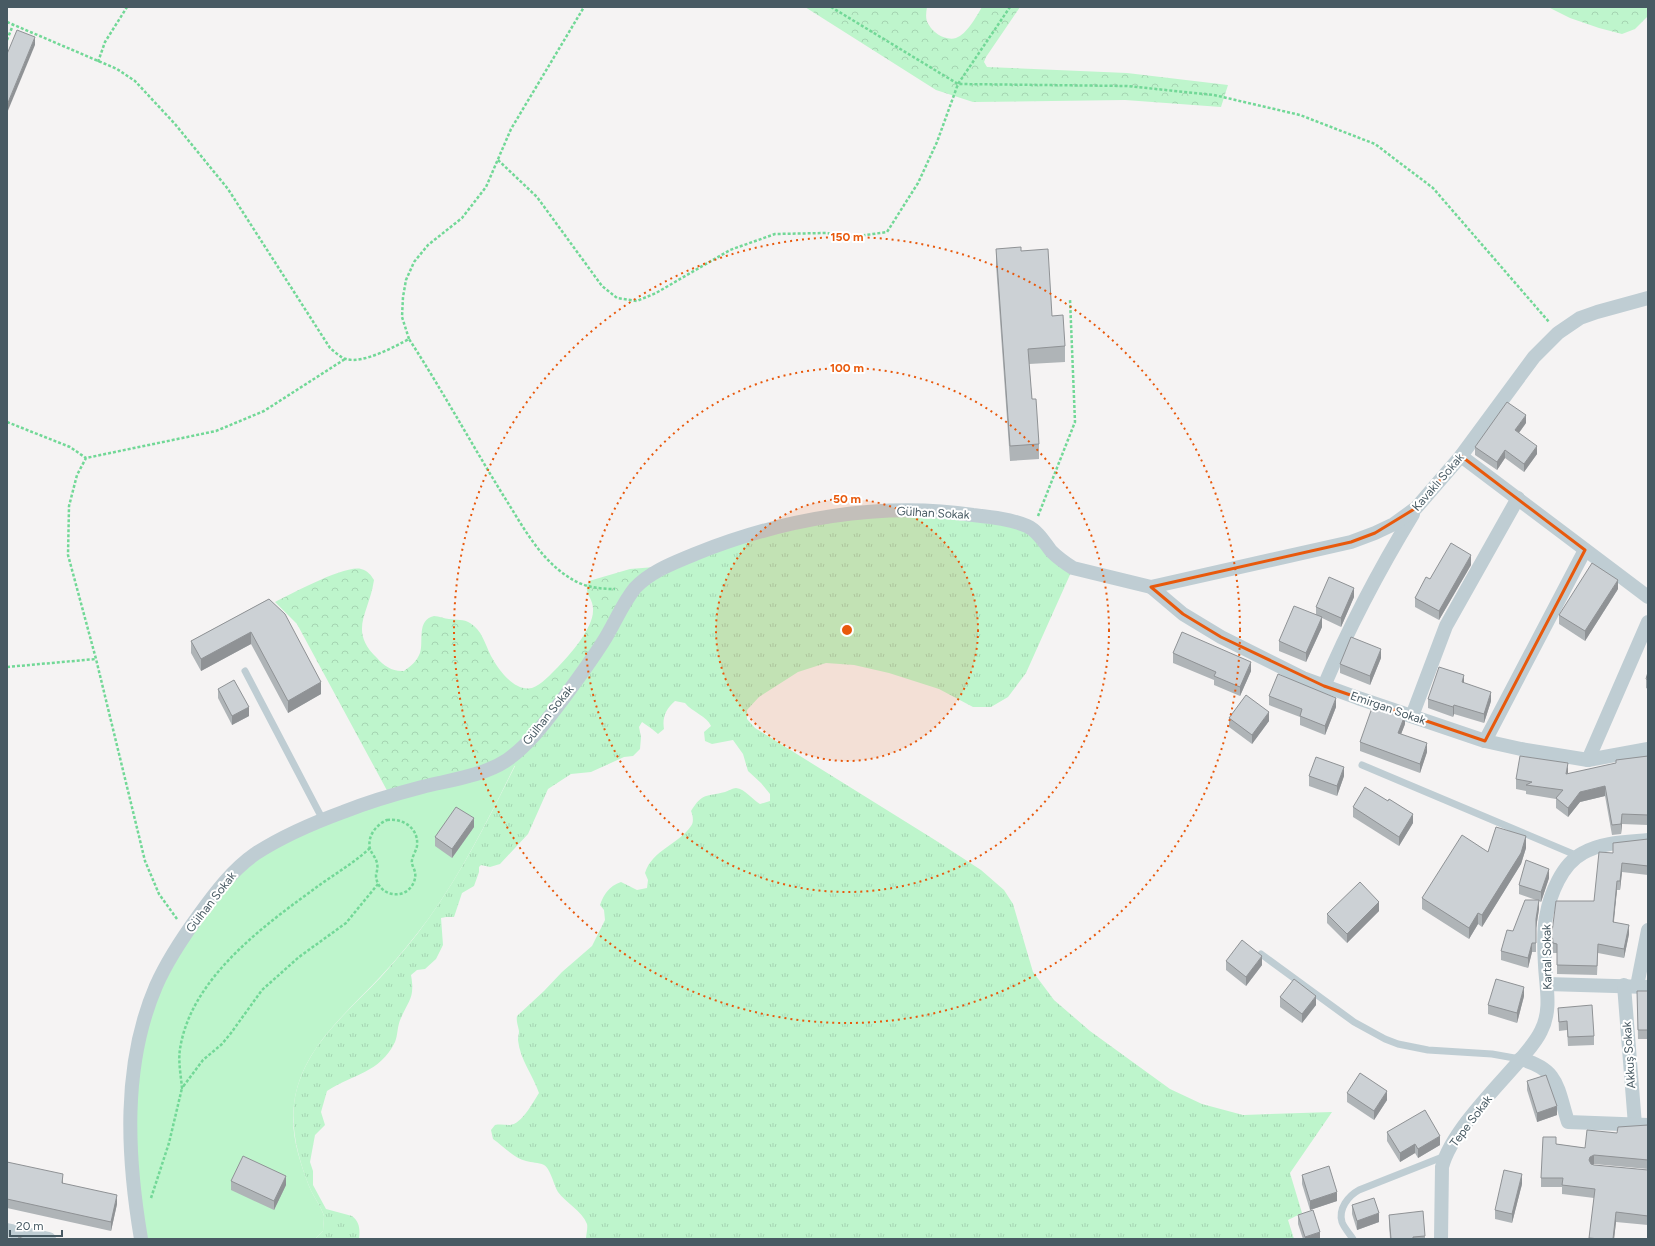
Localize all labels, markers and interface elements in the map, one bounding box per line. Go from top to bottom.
text: 150 m [830,230,864,244]
text: 100 m [830,361,864,375]
street label: Kavaklı Sokak [1409,450,1467,514]
text: 50 m [833,492,861,506]
street label: Gülhan Sokak [896,504,970,522]
centre of rings [840,623,854,637]
street label: Gülhan Sokak [520,682,576,748]
street label: Emirgan Sokak [1348,689,1428,728]
street label: Gülhan Sokak [183,869,239,935]
street label: Kartal Sokak [1539,924,1555,990]
street label: Akkuş Sokak [1620,1021,1638,1089]
street label: Tepe Sokak [1447,1092,1495,1150]
scale bar [10,1212,62,1238]
text: 20 m [16,1219,44,1233]

